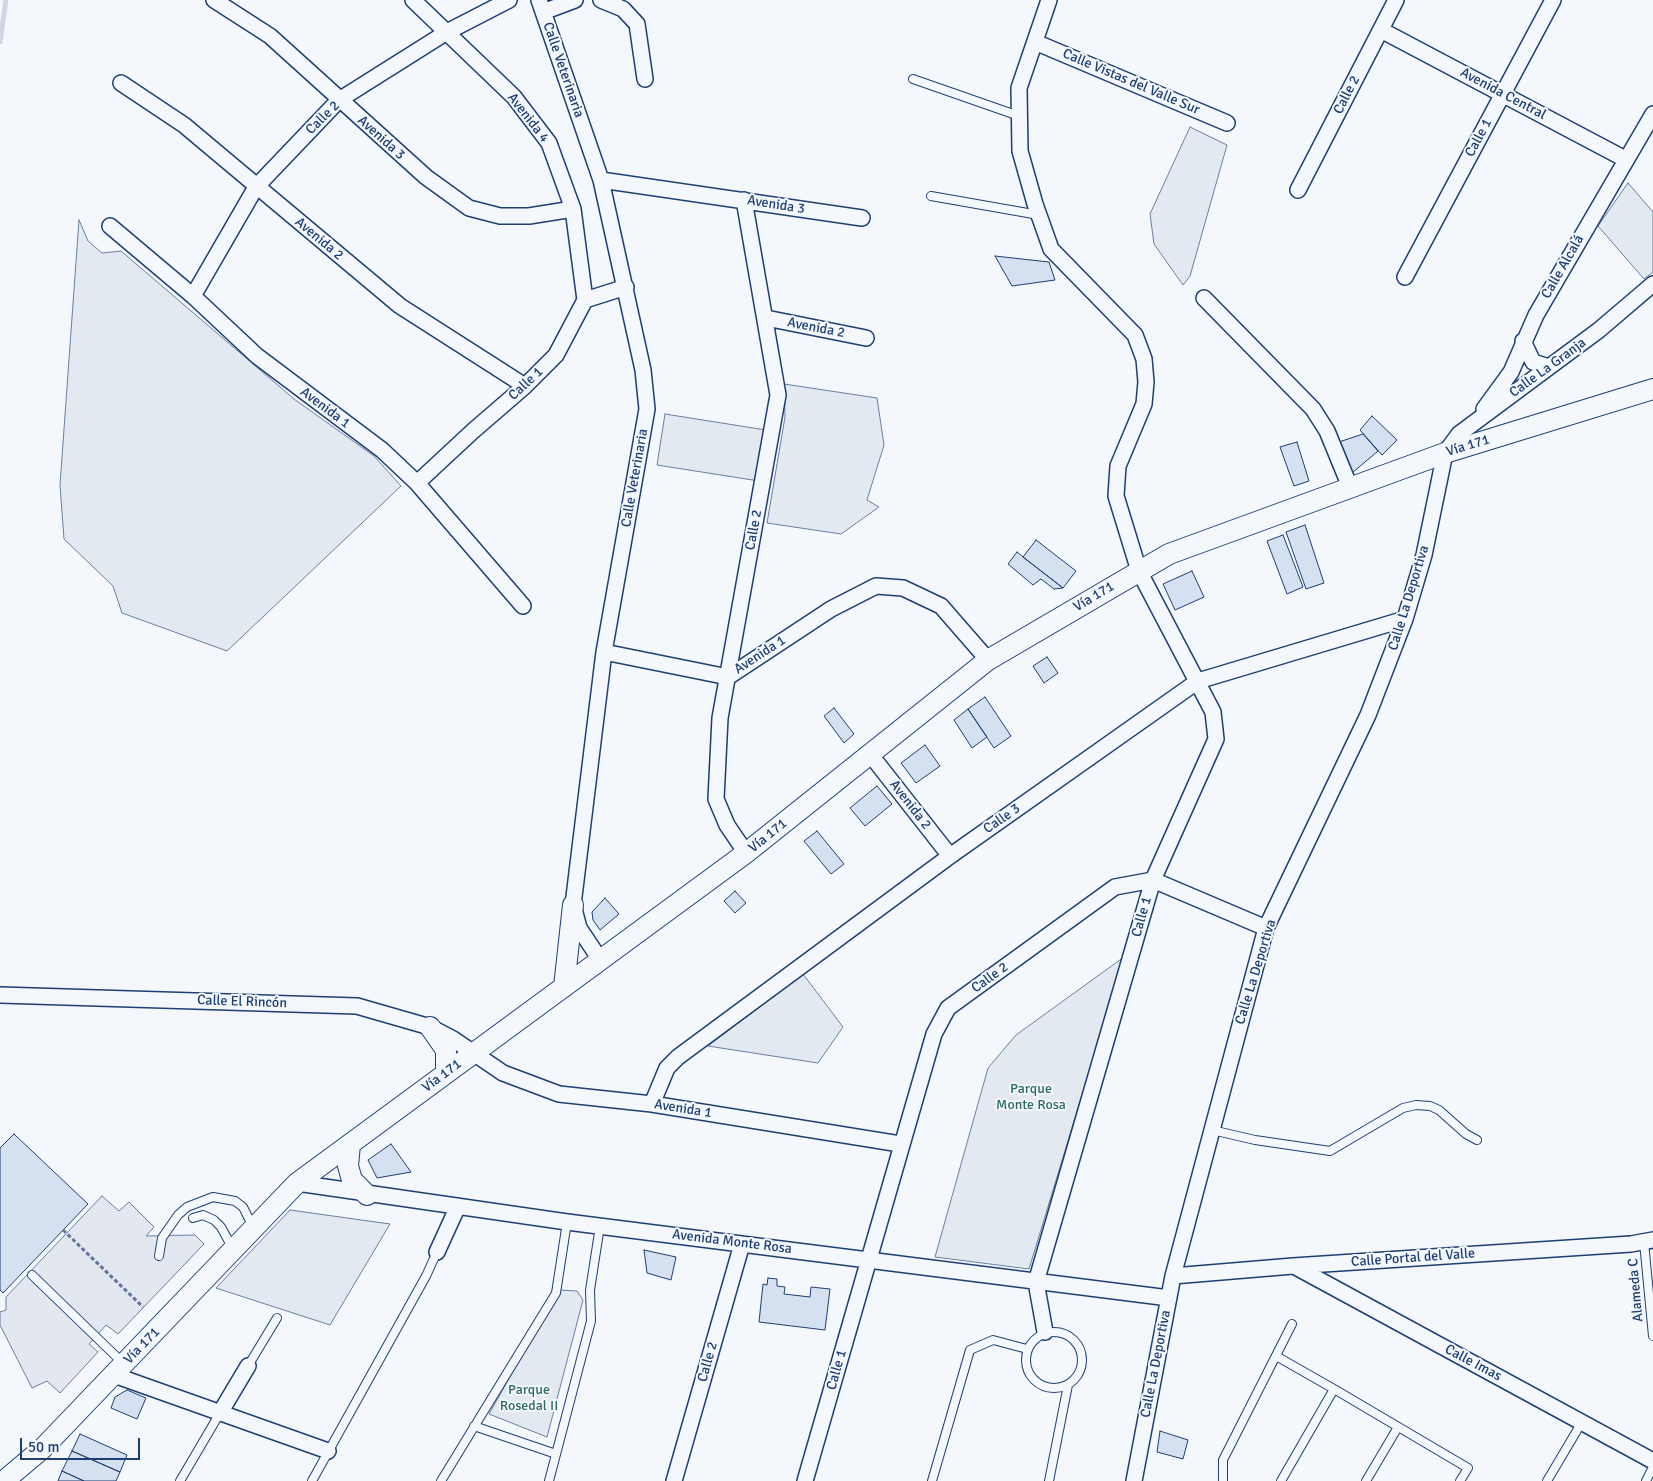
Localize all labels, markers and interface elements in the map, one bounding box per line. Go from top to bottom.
street label: Calle Veterinaria [539,20,587,120]
street label: Calle Vistas del Valle Sur [1060,45,1202,119]
street label: Avenida Central [1457,64,1549,124]
street label: Calle 2 [1330,73,1364,117]
street label: Avenida 4 [503,90,553,146]
street label: Calle 2 [303,98,343,138]
street label: Avenida 3 [354,112,408,164]
street label: Calle 1 [1462,116,1496,160]
street label: Avenida 3 [746,192,806,218]
street label: Avenida 2 [291,214,347,264]
street label: Calle Alcalá [1538,232,1588,302]
street label: Avenida 2 [786,314,846,342]
street label: Calle La Granja [1506,335,1590,401]
street label: Calle 1 [505,364,547,404]
street label: Avenida 1 [297,384,353,432]
street label: Calle Veterinaria [618,427,652,529]
street label: Vía 171 [1444,431,1492,461]
street label: Calle 2 [742,508,766,552]
street label: Calle La Deportiva [1385,543,1433,653]
street label: Vía 171 [1071,578,1117,616]
street label: Avenida 1 [731,632,789,678]
street label: Avenida 2 [885,777,935,833]
street label: Calle 3 [980,800,1024,838]
street label: Vía 171 [745,815,791,857]
street label: Calle 1 [1128,895,1156,939]
street label: Calle La Deportiva [1232,917,1280,1027]
street label: Calle 2 [968,959,1012,997]
street label: Calle El Rincón [197,992,287,1012]
street label: Vía 171 [419,1056,465,1096]
park label: Parque Monte Rosa [996,1081,1066,1114]
street label: Avenida 1 [653,1096,713,1122]
street label: Avenida Monte Rosa [671,1226,793,1258]
street label: Calle Portal del Valle [1351,1245,1475,1271]
street label: Alameda C [1625,1257,1647,1323]
street label: Calle La Deportiva [1137,1309,1175,1419]
street label: Vía 171 [120,1324,164,1368]
street label: Calle 2 [694,1340,722,1384]
street label: Calle Imas [1442,1341,1504,1385]
street label: Calle 1 [823,1348,851,1392]
park label: Parque Rosedal II [500,1382,558,1414]
scale bar [22,1428,142,1460]
text: 50 m [28,1438,59,1456]

